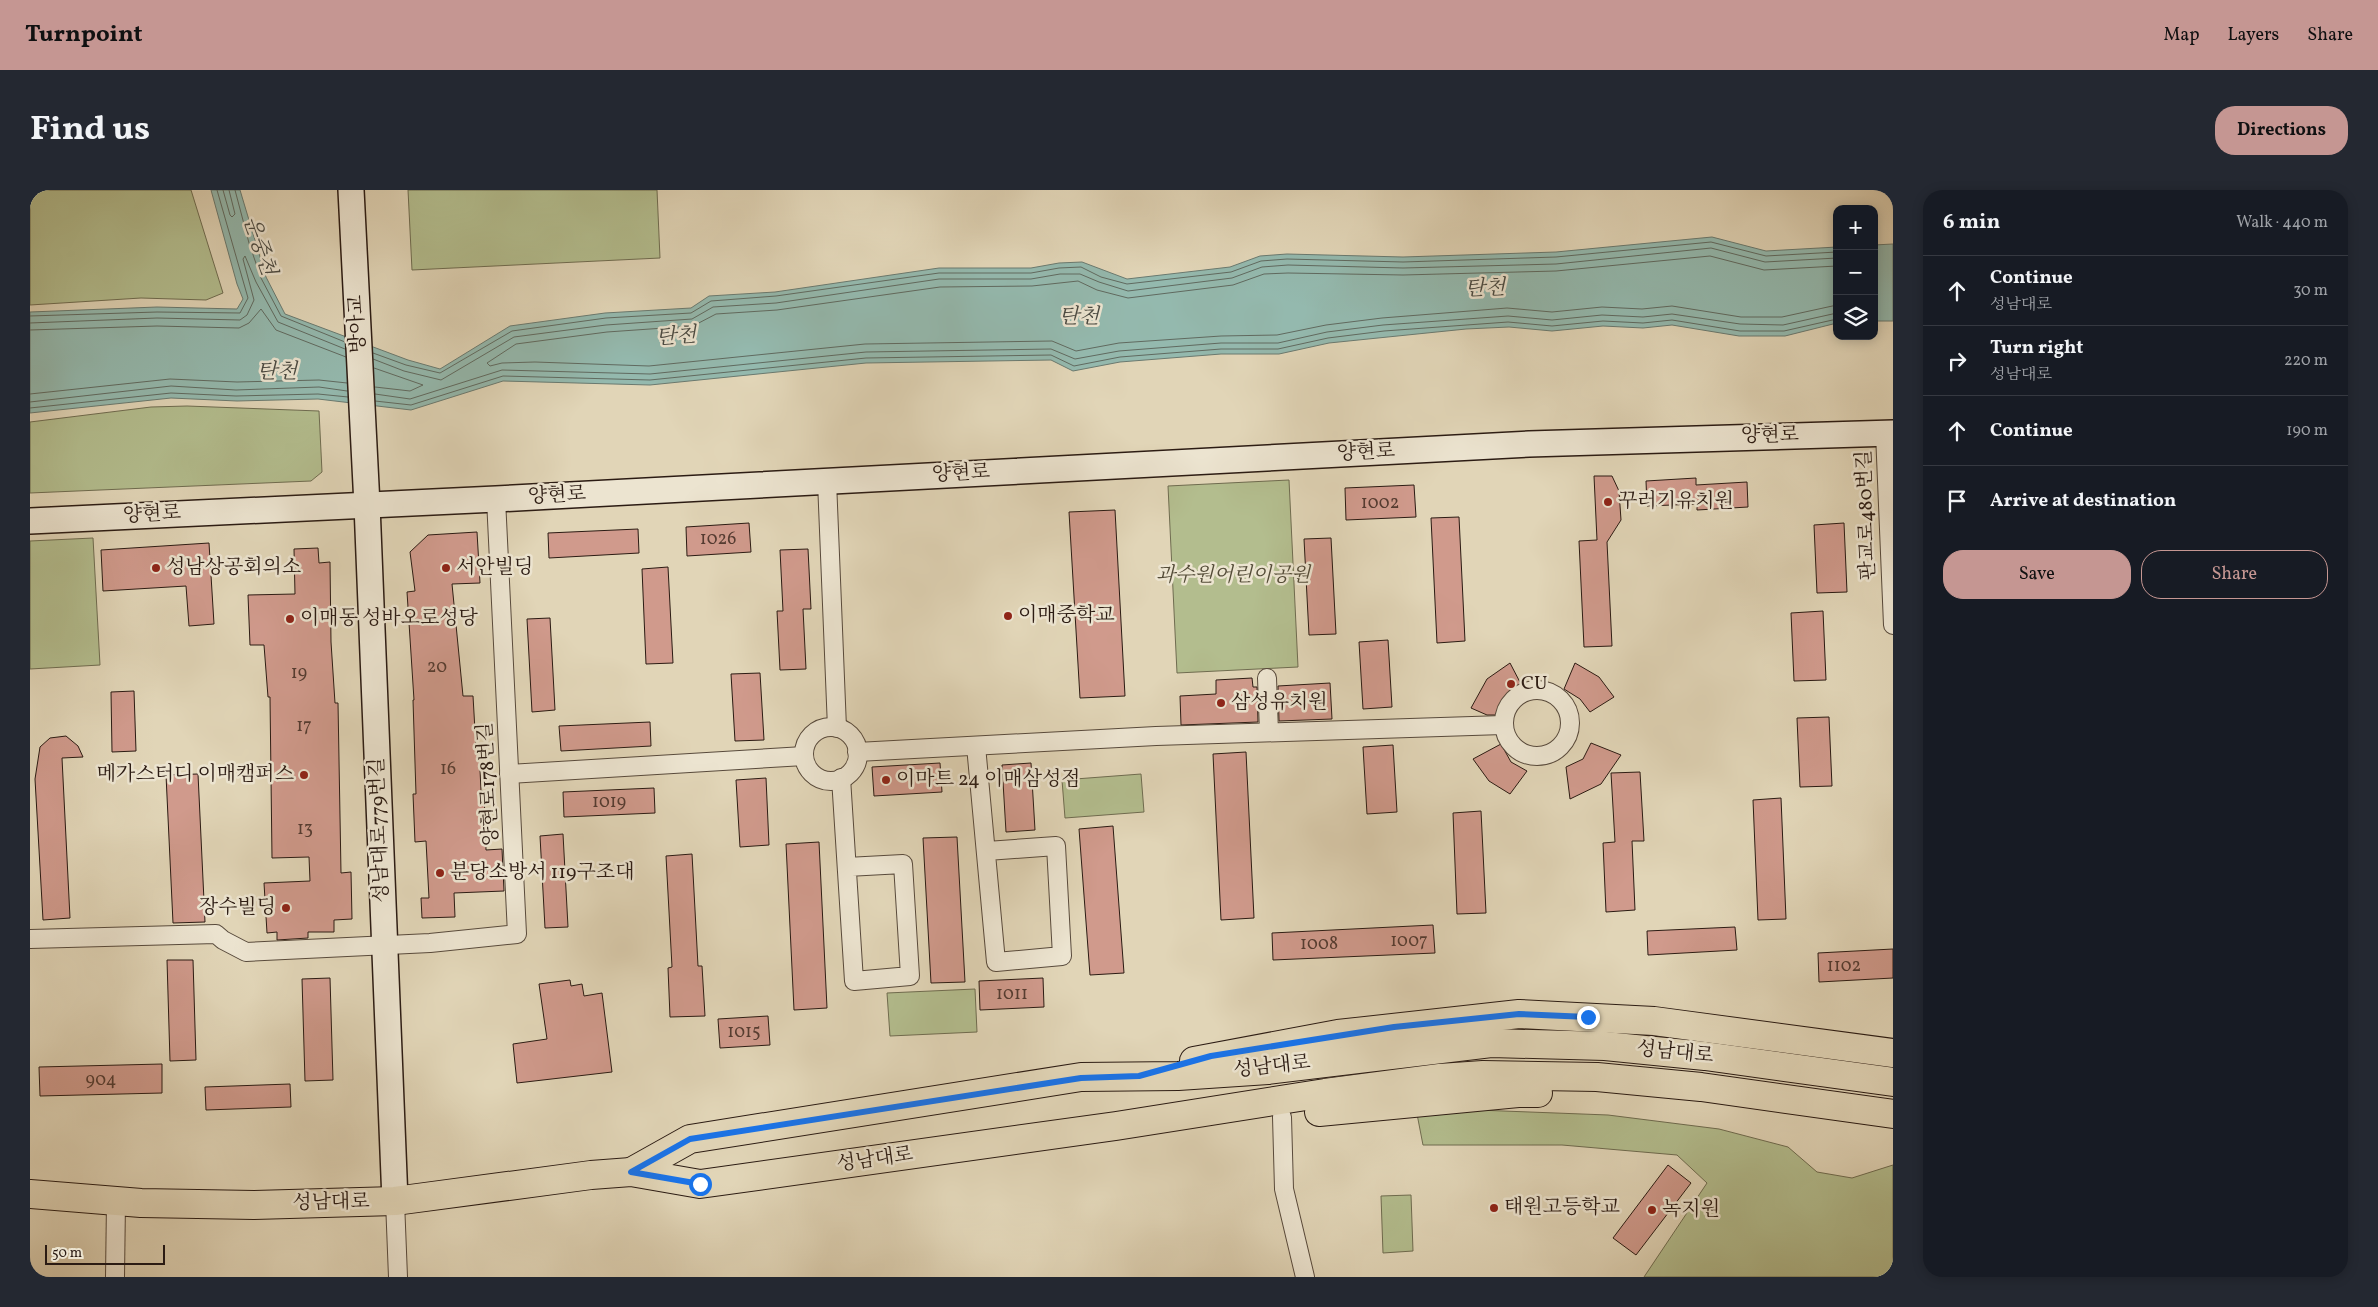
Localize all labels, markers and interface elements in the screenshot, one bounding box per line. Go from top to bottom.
text: Turnpoint [25,18,143,52]
text: Map [2163,23,2199,48]
text: Layers [2227,23,2279,48]
text: Share [2307,23,2353,48]
text: Find us [30,106,150,154]
button: Directions [2215,106,2348,155]
map controls [1833,205,1878,340]
button: + [1833,205,1878,250]
text: 6 min [1943,208,2000,237]
text: Walk · 440 m [2236,212,2328,234]
water label: 운중천 [235,213,283,281]
button: − [1833,250,1878,295]
text: Continue [1990,265,2073,291]
water label: 탄천 [1464,274,1507,304]
icon: ahead [1943,277,1971,305]
text: 30 m [2293,280,2328,302]
street label: 방아교 [342,294,373,354]
text: 성남대로 [1990,294,2052,316]
button: layers [1833,295,1878,340]
water label: 탄천 [1059,303,1101,332]
water label: 탄천 [655,321,699,353]
text: Turn right [1990,335,2083,361]
icon: right [1943,347,1971,375]
text: 220 m [2284,350,2328,372]
water label: 탄천 [257,358,299,387]
text: 성남대로 [1990,364,2052,386]
icon: ahead [1943,417,1971,445]
text: Continue [1990,418,2073,444]
text: 190 m [2286,420,2328,442]
street label: 양현로 [1741,421,1799,451]
street label: 양현로 [1336,438,1396,468]
street label: 판교로480번길 [1851,449,1883,581]
street label: 양현로 [931,459,991,489]
street label: 양현로 [527,481,587,511]
icon: arrive [1943,487,1971,515]
place label: 꾸러기유치원 [1618,488,1734,516]
text: Arrive at destination [1990,488,2176,514]
house number: 1002 [1361,491,1399,516]
marker: 꾸러기유치원 [1602,496,1614,508]
street label: 양현로 [122,500,182,530]
house number: 1026 [700,527,736,552]
button: Save [1943,550,2131,599]
button: Share [2141,550,2328,599]
place label: 성남상공회의소 [166,554,301,582]
place label: 서안빌딩 [456,554,533,582]
marker: 성남상공회의소 [150,562,162,574]
marker: 서안빌딩 [440,562,452,574]
park label: 과수원어린이공원 [1156,562,1312,590]
place label: 이매중학교 [1018,602,1115,630]
place label: 이매동 성바오로성당 [300,605,479,633]
marker: 이매중학교 [1002,610,1014,622]
marker: 이매동 성바오로성당 [284,613,296,625]
house number: 20 [427,655,447,680]
house number: 19 [291,661,307,686]
place label: CU [1521,670,1548,698]
marker: CU [1505,678,1517,690]
place label: 삼성유치원 [1231,689,1328,717]
marker: 삼성유치원 [1215,697,1227,709]
house number: 17 [296,714,312,739]
street label: 양현로178번길 [472,722,506,846]
street label: 성남대로779번길 [363,757,397,903]
house number: 16 [440,757,456,782]
place label: 메가스터디 이매캠퍼스 [97,761,294,789]
place label: 이마트 24 이매삼성점 [896,766,1081,794]
marker: 메가스터디 이매캠퍼스 [298,769,310,781]
marker: 이마트 24 이매삼성점 [880,774,892,786]
house number: 1019 [592,790,626,815]
house number: 13 [297,817,313,842]
place label: 분당소방서 119구조대 [450,859,634,887]
marker: 분당소방서 119구조대 [434,867,446,879]
place label: 장수빌딩 [199,894,276,922]
marker: 장수빌딩 [280,902,292,914]
house number: 1007 [1390,929,1428,954]
house number: 1008 [1300,932,1338,957]
house number: 1102 [1827,954,1861,979]
house number: 1011 [996,982,1028,1007]
route end [1577,1006,1600,1029]
house number: 1015 [727,1020,761,1045]
street label: 성남대로 [1635,1035,1715,1071]
street label: 성남대로 [1232,1049,1312,1085]
house number: 904 [86,1068,116,1093]
street label: 성남대로 [835,1141,915,1179]
route start [689,1173,712,1196]
street label: 성남대로 [292,1188,370,1218]
place label: 태원고등학교 [1504,1194,1621,1222]
place label: 녹지원 [1662,1196,1720,1224]
marker: 태원고등학교 [1488,1202,1500,1214]
marker: 녹지원 [1646,1204,1658,1216]
scale bar [45,1242,165,1265]
text: 50 m [52,1244,82,1263]

